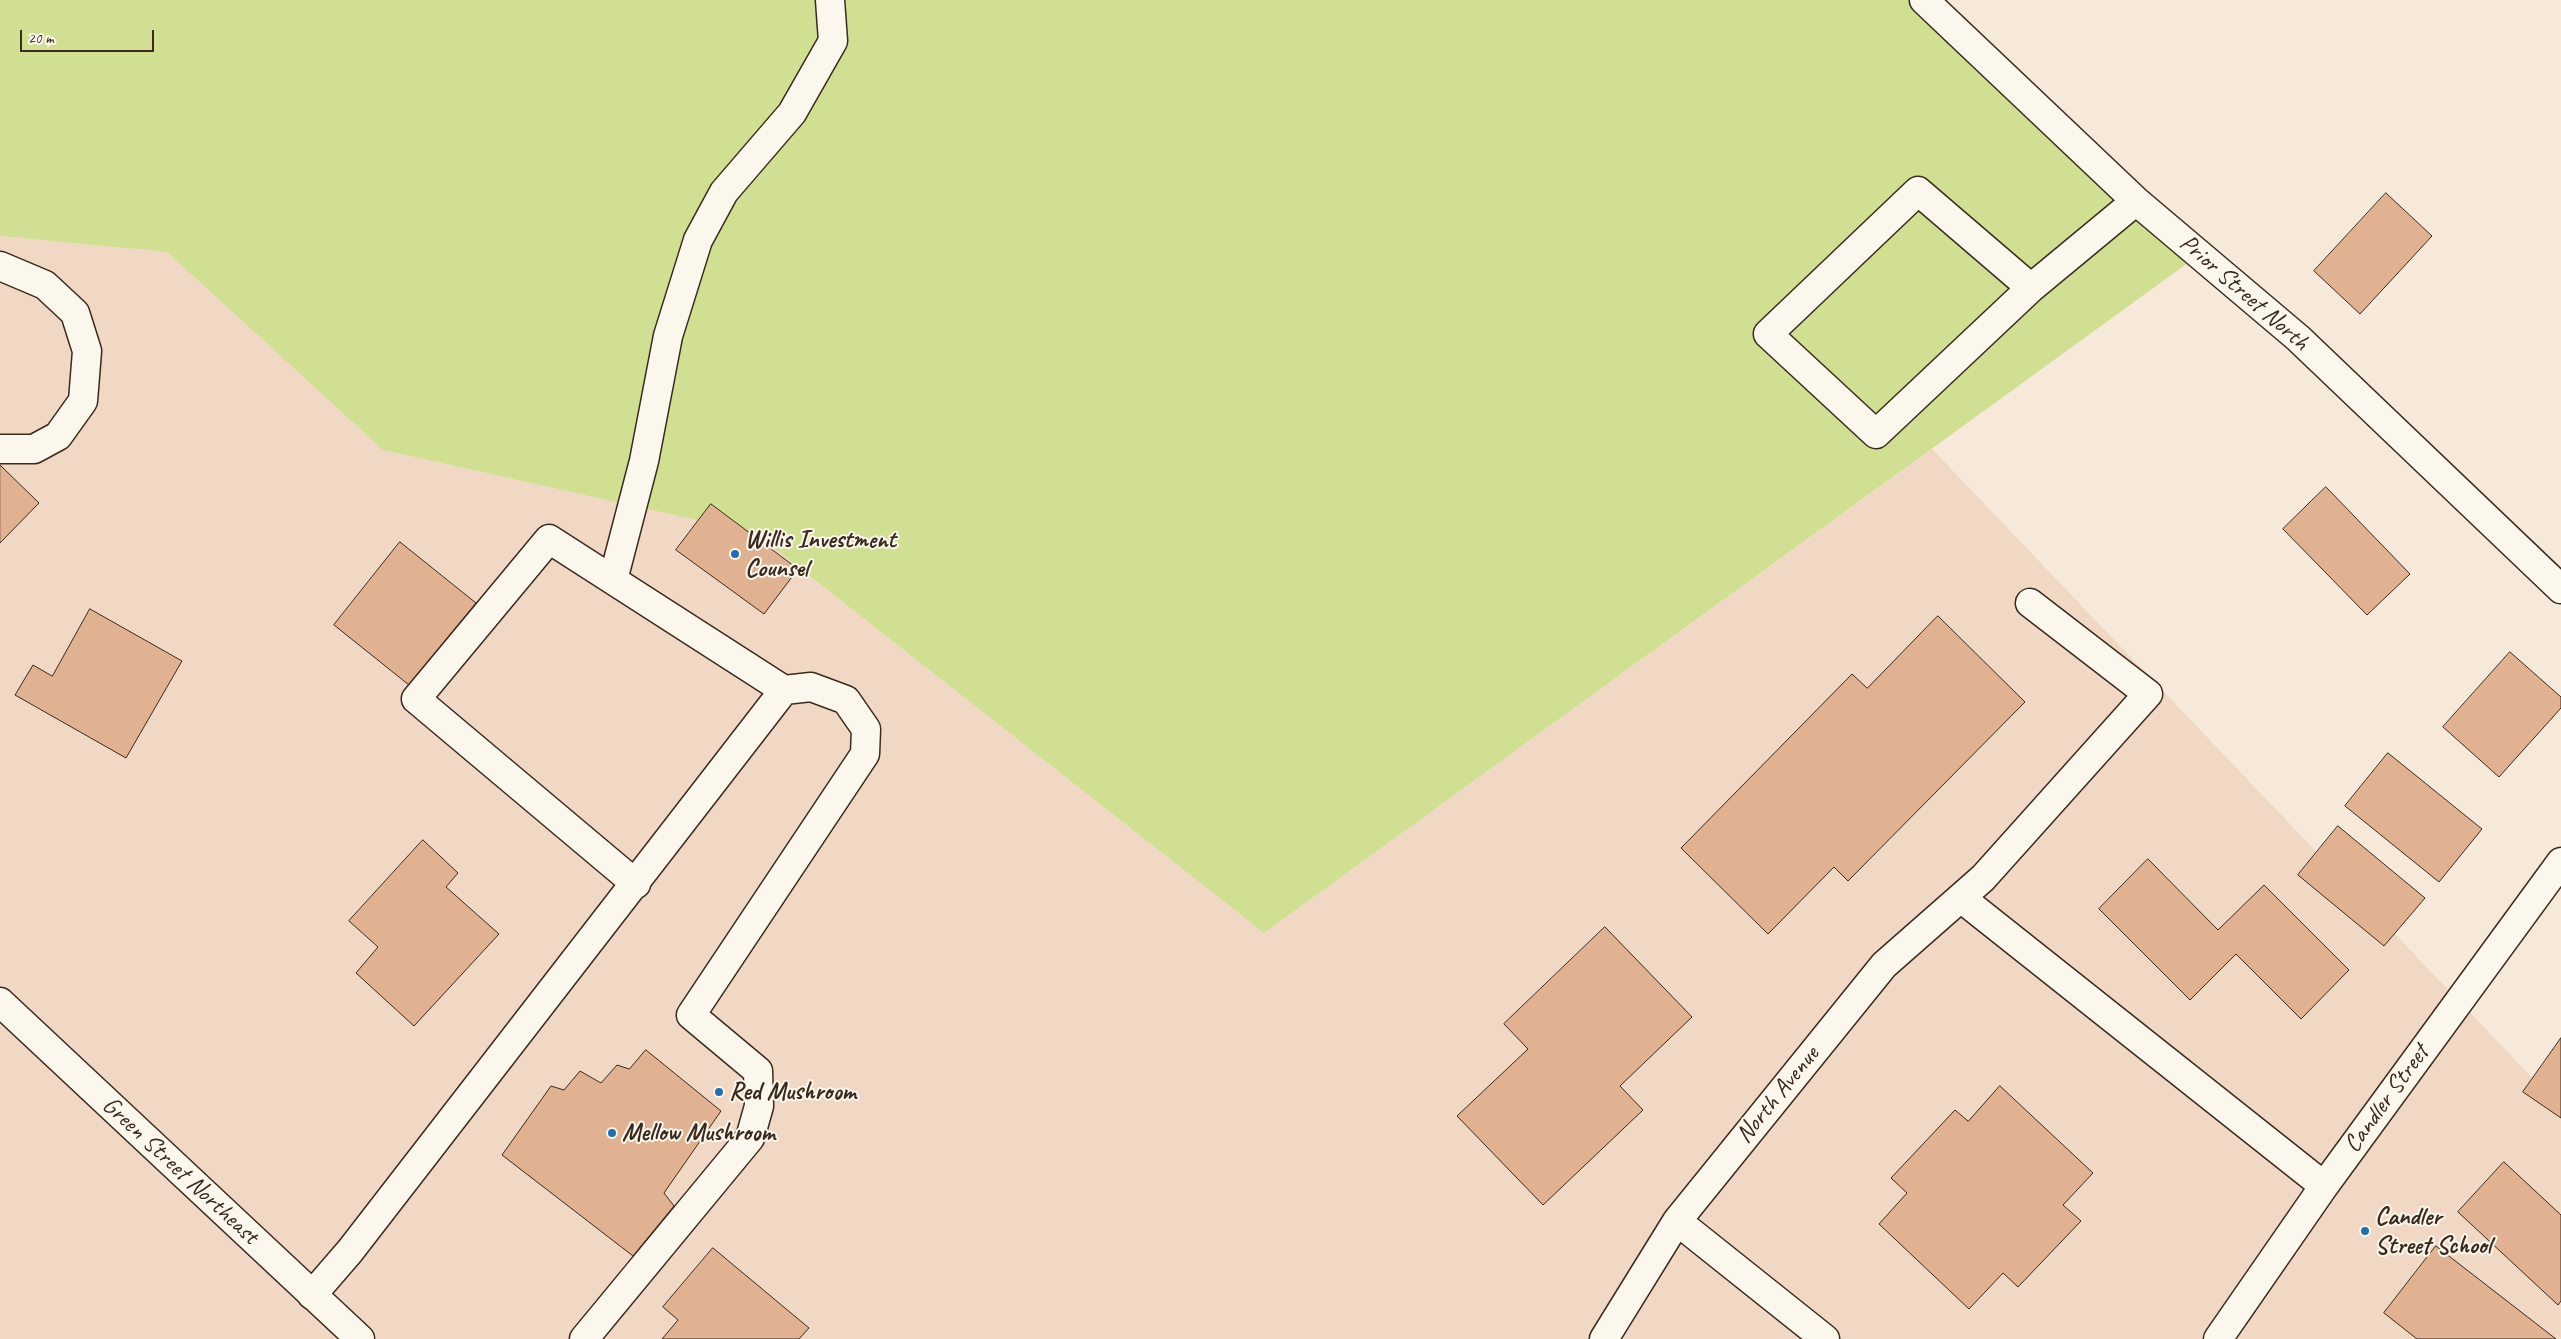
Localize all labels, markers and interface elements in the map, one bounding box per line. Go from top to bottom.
scale bar [22,20,156,52]
text: 20 m [28,29,54,48]
street label: Prior Street North [2173,228,2315,358]
place label: Willis Investment Counsel [745,525,896,584]
marker: Willis Investment Counsel [729,548,741,560]
street label: Candler Street [2338,1039,2436,1159]
street label: North Avenue [1730,1041,1826,1149]
place label: Red Mushroom [729,1077,856,1107]
marker: Red Mushroom [713,1086,725,1098]
street label: Green Street Northeast [96,1091,264,1251]
place label: Mellow Mushroom [622,1118,775,1148]
marker: Mellow Mushroom [606,1127,618,1139]
place label: Candler Street School [2375,1202,2491,1261]
marker: Candler Street School [2359,1225,2371,1237]

